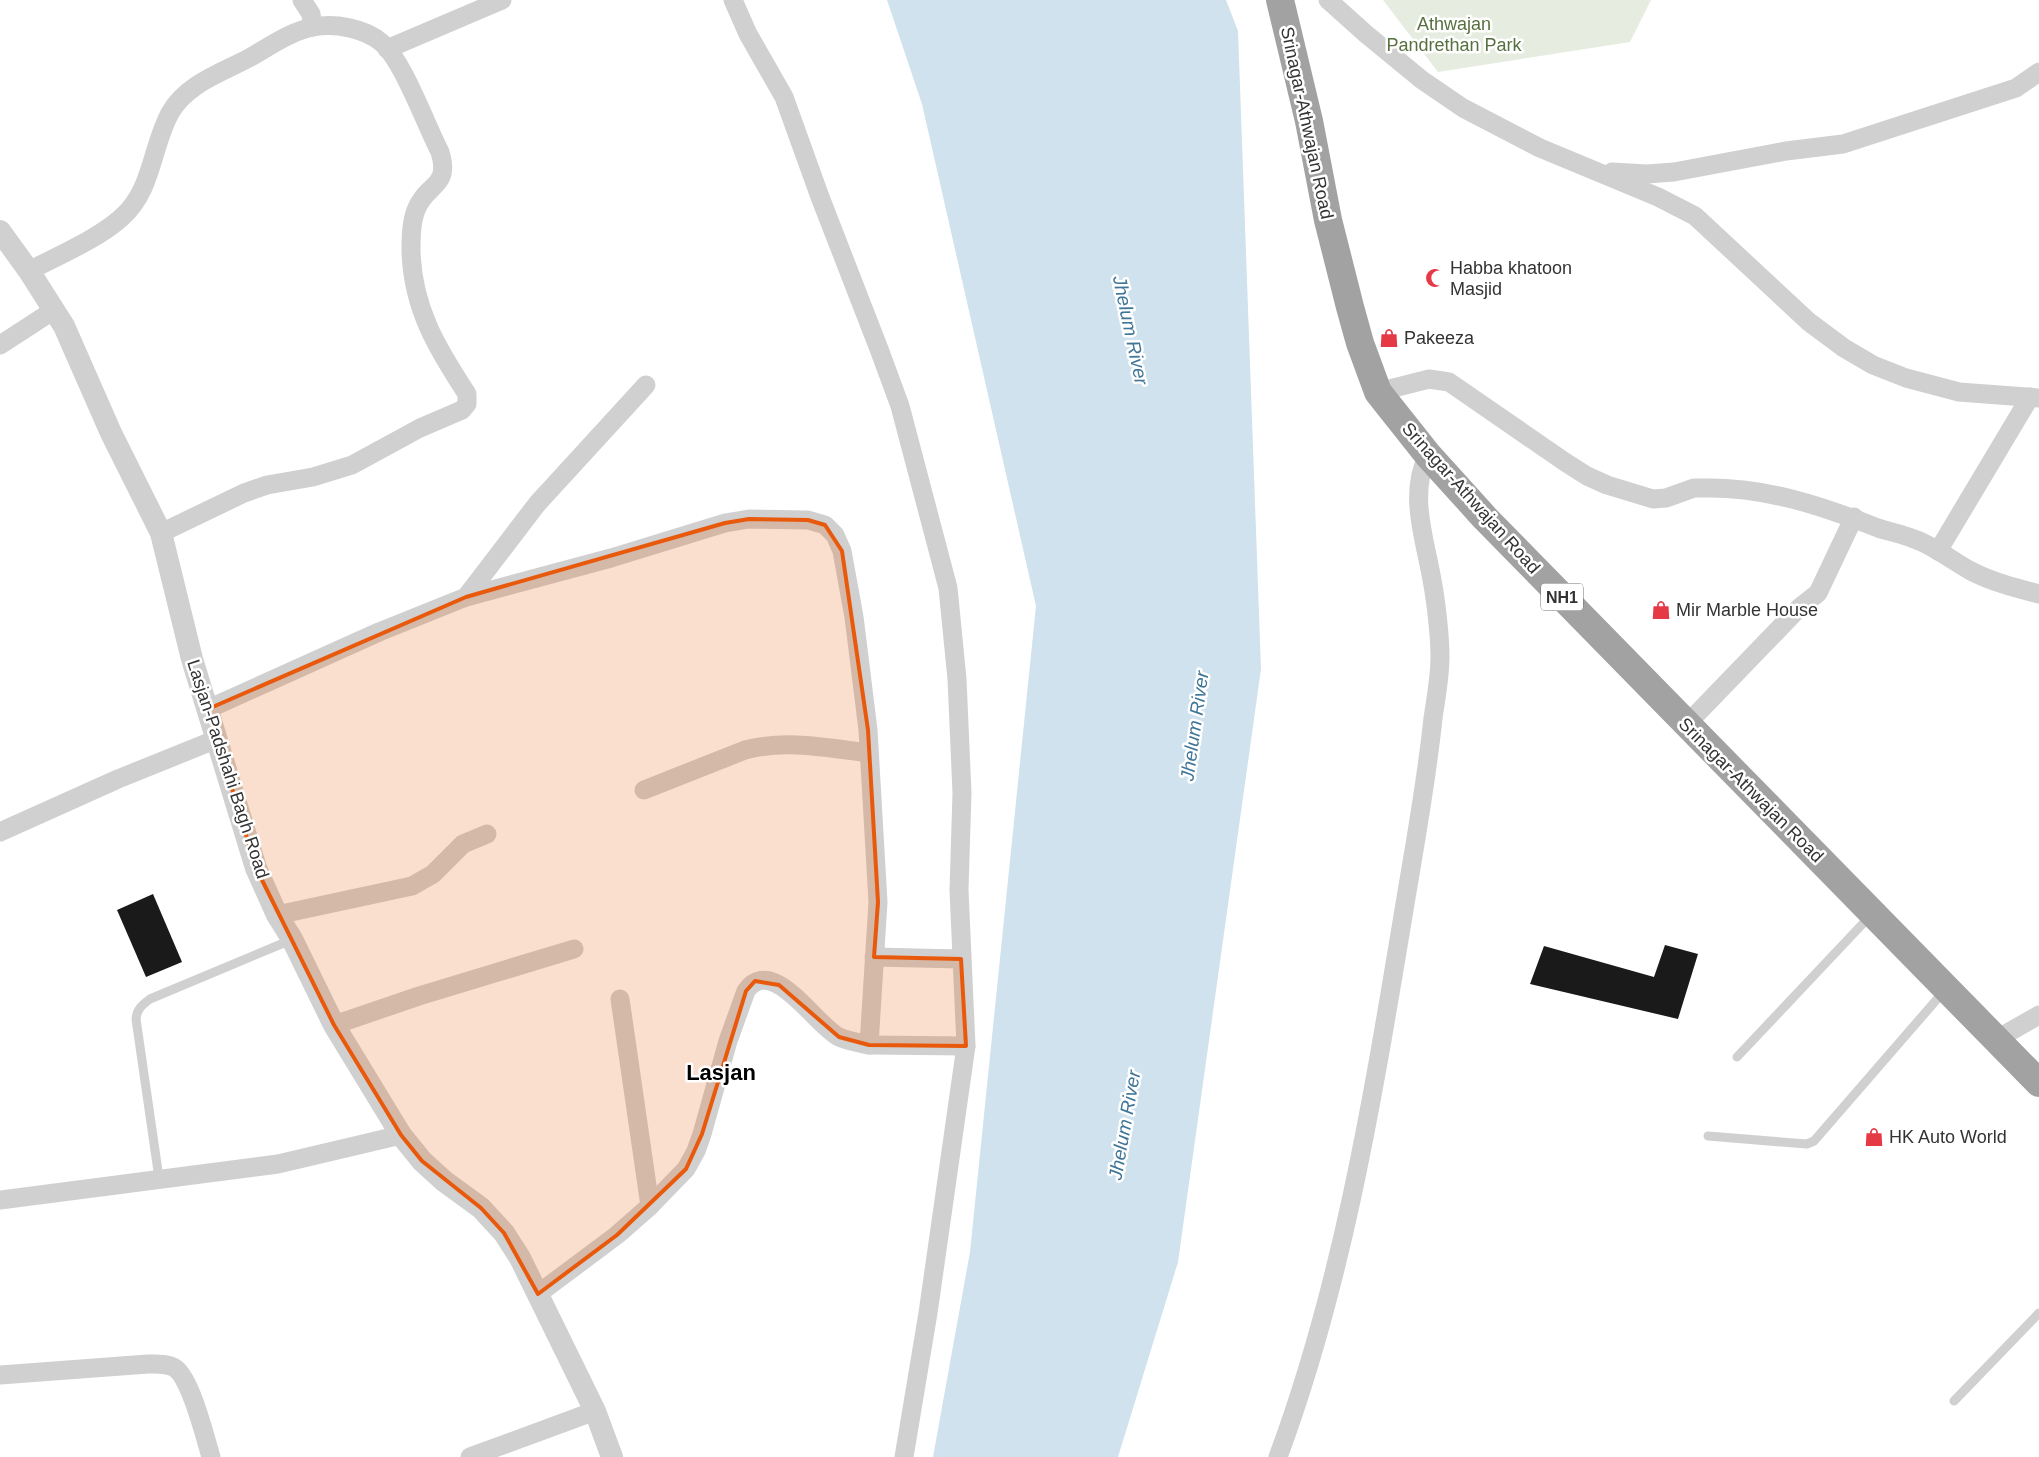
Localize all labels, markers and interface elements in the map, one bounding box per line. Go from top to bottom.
park label: Athwajan Pandrethan Park [1386,14,1523,55]
street label: Srinagar-Athwajan Road [1277,25,1337,221]
place label: Habba khatoon Masjid [1450,258,1572,299]
mosque icon: Habba khatoon Masjid [1424,267,1446,289]
water label: Jhelum River [1109,273,1152,387]
shop icon: Pakeeza [1378,327,1400,349]
place label: Pakeeza [1404,328,1475,348]
street label: Srinagar-Athwajan Road [1398,418,1544,578]
road number: NH1 [1541,584,1583,610]
shop icon: Mir Marble House [1650,599,1672,621]
place label: Mir Marble House [1676,600,1818,620]
street label: Lasjan-Padshahi Bagh Road [183,657,273,881]
water label: Jhelum River [1176,669,1213,783]
street label: Srinagar-Athwajan Road [1675,714,1827,866]
district label: Lasjan [686,1060,756,1085]
water label: Jhelum River [1104,1068,1145,1182]
shop icon: HK Auto World [1863,1126,1885,1148]
place label: HK Auto World [1889,1127,2007,1147]

